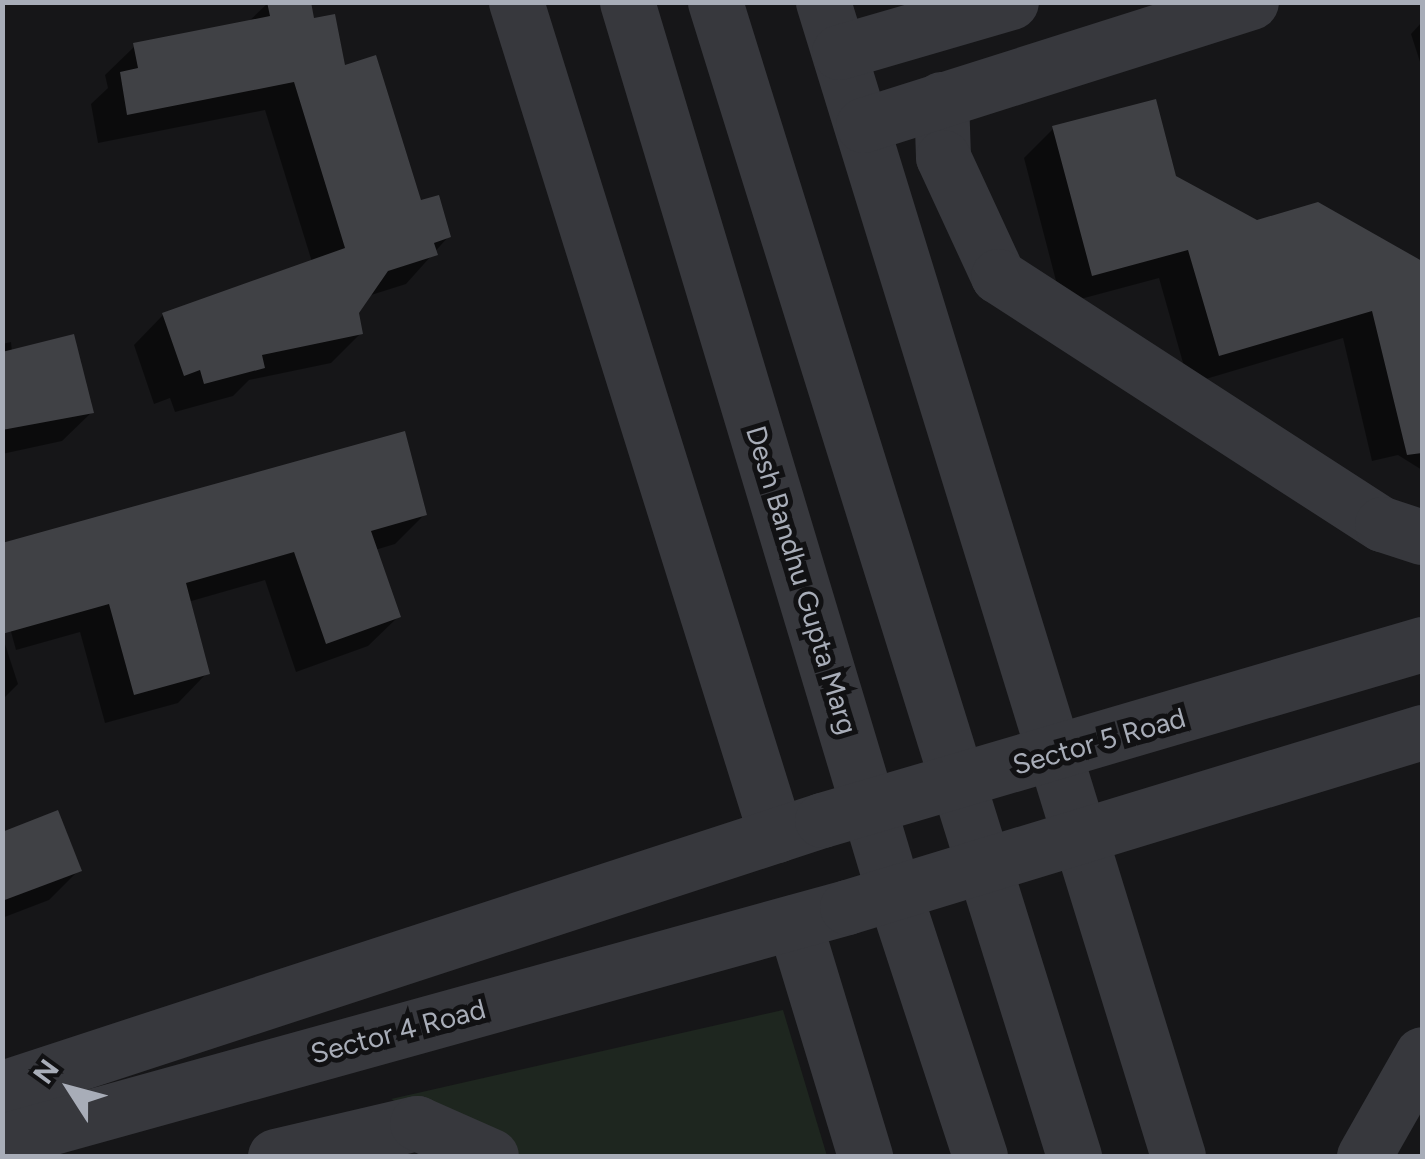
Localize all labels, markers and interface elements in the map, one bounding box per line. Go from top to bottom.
street label: Desh Bandhu Gupta Marg [739,422,865,738]
street label: Sector 5 Road [1009,700,1189,782]
street label: Sector 4 Road [307,992,489,1070]
north arrow [20,1039,120,1139]
text: N [26,1053,66,1090]

